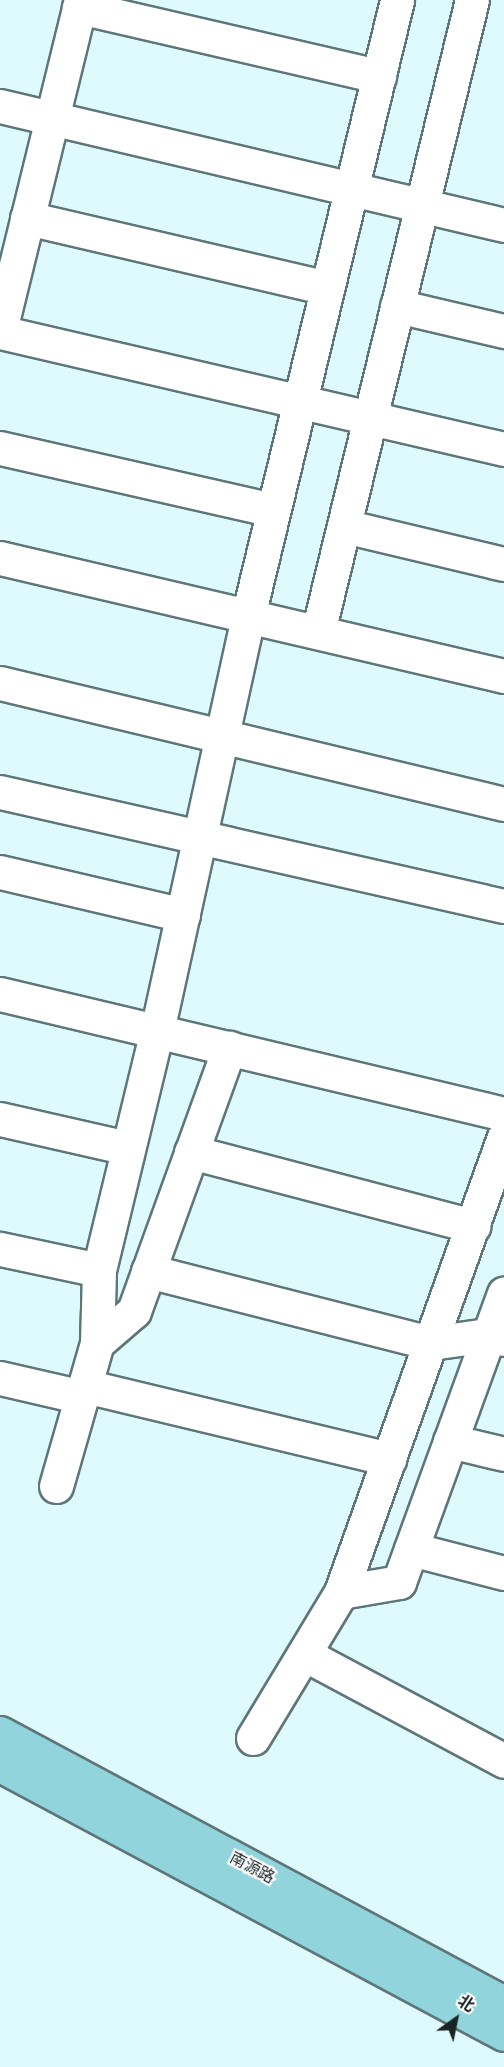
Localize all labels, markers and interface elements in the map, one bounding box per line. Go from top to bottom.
street label: 南源路 [226,1848,278,1888]
north arrow [426,1989,486,2049]
text: 北 [455,1993,477,2015]

